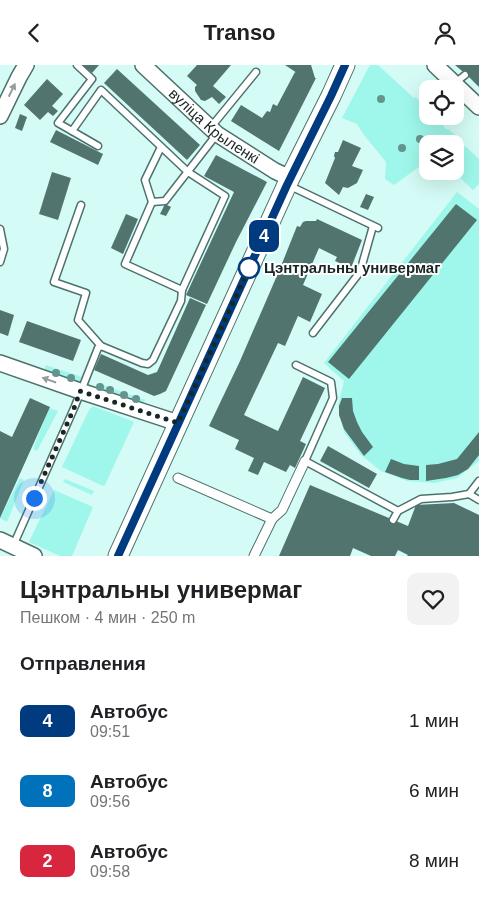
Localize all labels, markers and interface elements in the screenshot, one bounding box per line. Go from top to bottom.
icon: back [20,19,48,47]
icon: person [431,19,459,47]
text: Transo [203,20,276,45]
map controls [419,80,464,180]
button: locate [419,80,464,125]
one-way arrow [9,83,17,97]
street label: вуліца Крыленкі [166,85,263,167]
button: layers [419,135,464,180]
line badge: 4 [248,220,280,252]
text: 4 [259,226,269,246]
marker: Цэнтральны универмаг [238,257,260,279]
place label: Цэнтральны универмаг [264,259,440,276]
one-way arrow [41,376,56,384]
your location [22,486,47,511]
button: heart [407,573,459,625]
text: Цэнтральны универмаг [20,576,302,603]
text: Пешком · 4 мин · 250 m [20,609,195,626]
text: Отправления [20,653,146,674]
text: Автобус [90,701,168,722]
text: 1 мин [409,710,459,731]
text: 4 [42,711,53,731]
text: 09:51 [90,723,130,740]
text: Автобус [90,771,168,792]
text: 6 мин [409,780,459,801]
text: 8 [42,781,53,801]
text: 09:56 [90,793,130,810]
text: Автобус [90,841,168,862]
text: 8 мин [409,850,459,871]
text: 2 [42,851,53,871]
text: 09:58 [90,863,130,880]

